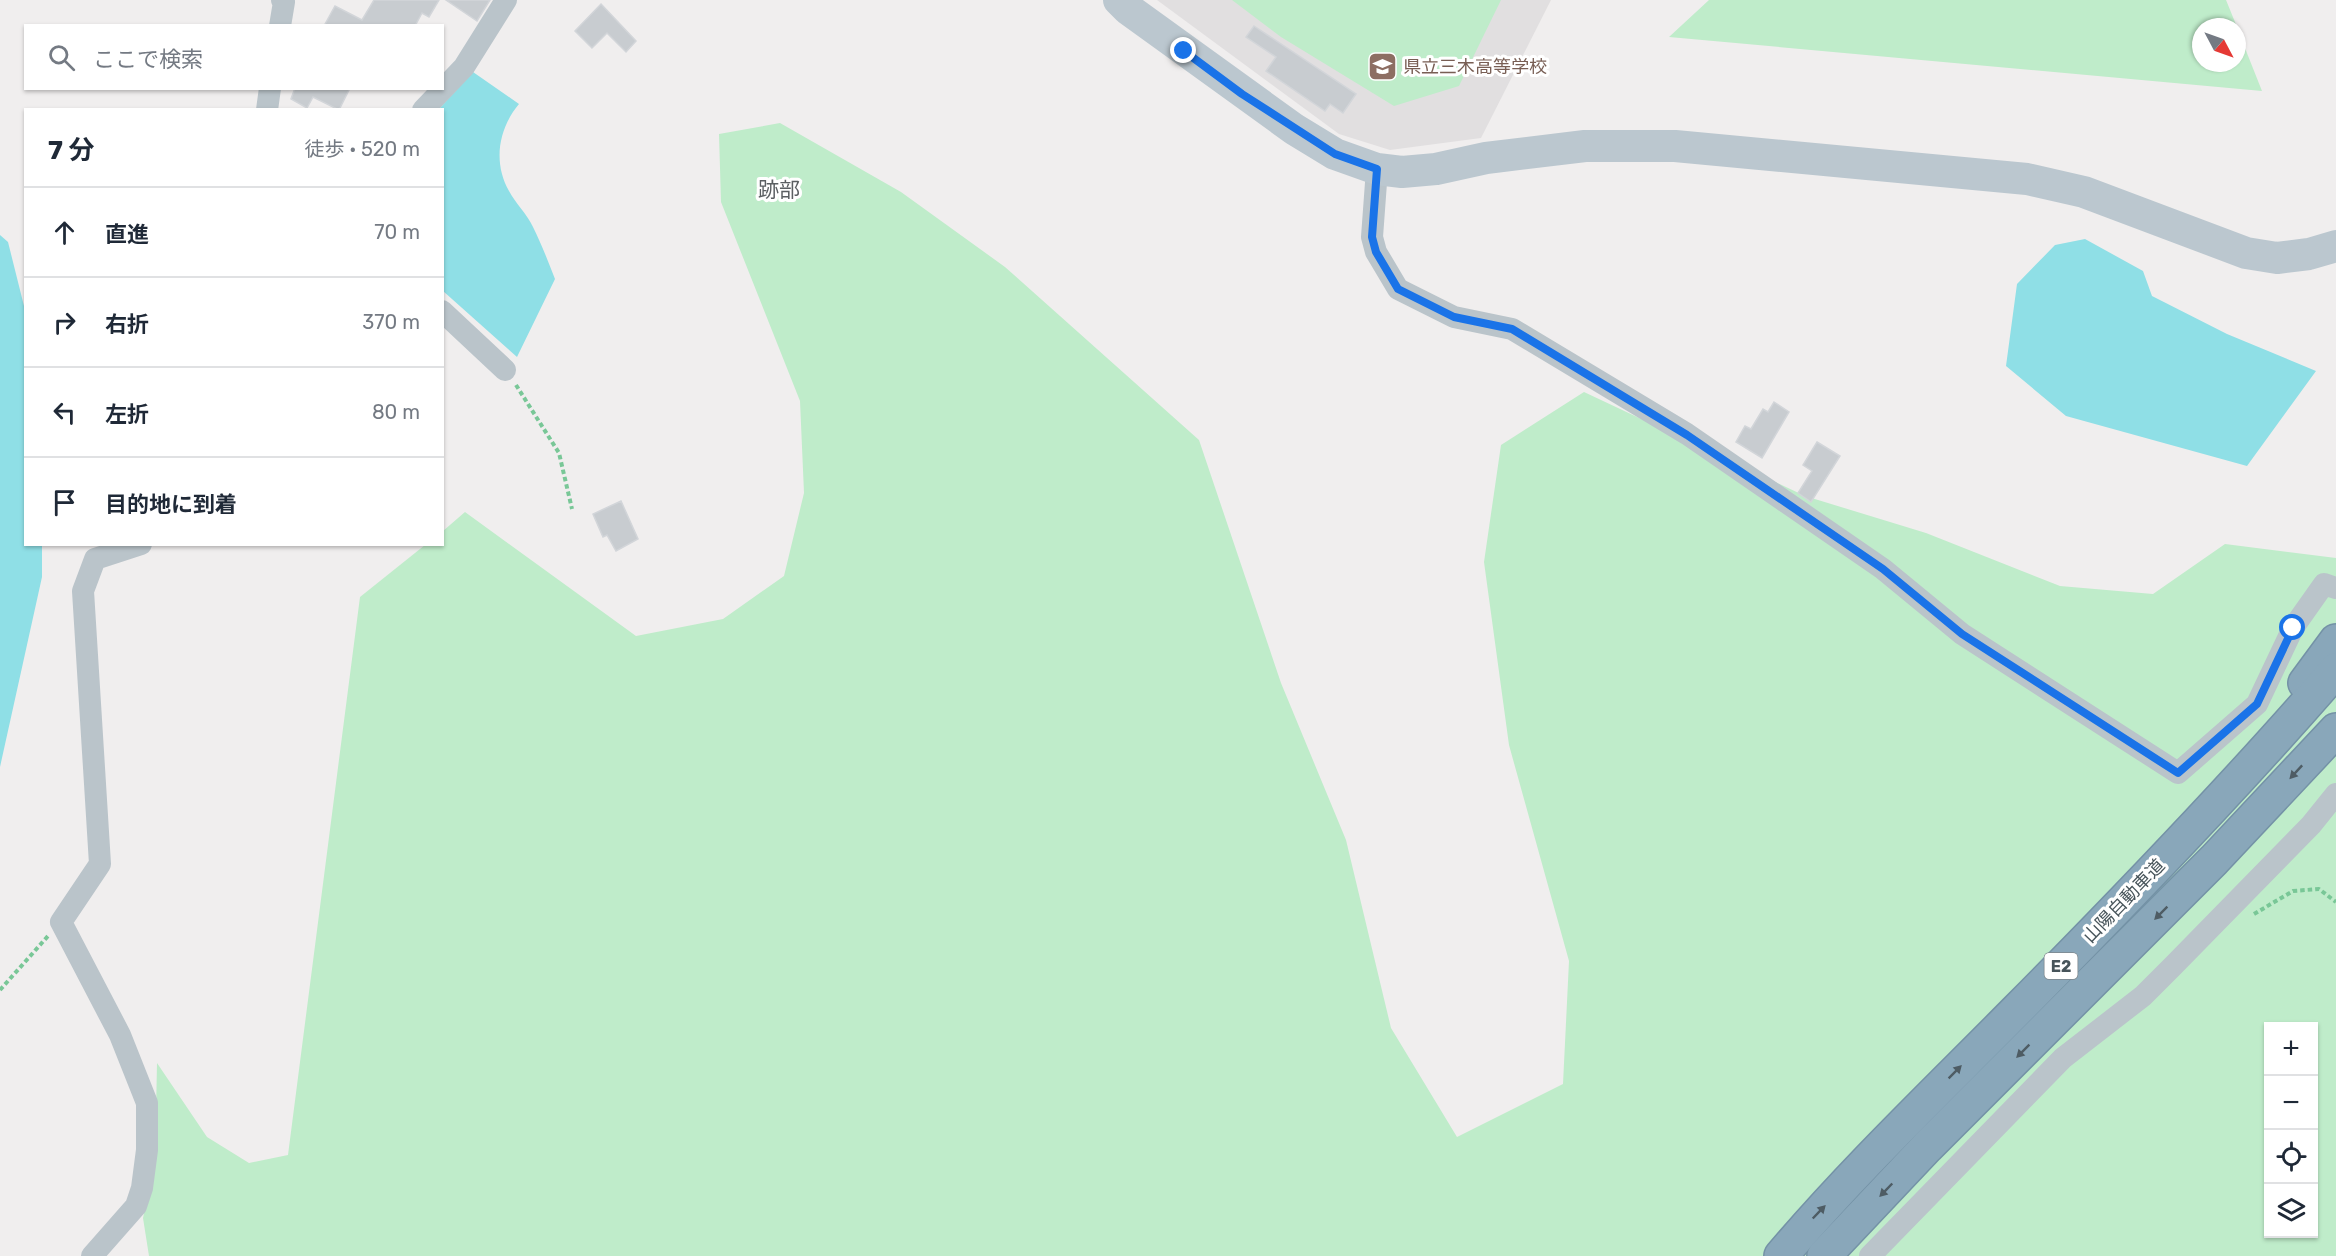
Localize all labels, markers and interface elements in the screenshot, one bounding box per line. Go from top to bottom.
north arrow [2192,18,2246,72]
search box [24,24,444,90]
route end [1170,37,1196,63]
icon: search [45,41,78,74]
text: ここで検索 [93,46,203,73]
school or university icon: 県立三木高等学校 [1366,51,1398,83]
place label: 県立三木高等学校 [1403,56,1547,78]
text: 7 分 [48,135,94,166]
text: 徒歩 · 520 m [305,137,420,161]
district label: 跡部 [758,177,800,202]
icon: ahead [48,216,81,249]
text: 70 m [374,220,420,244]
text: 直進 [105,221,149,248]
icon: right [48,306,81,339]
text: 370 m [362,310,420,334]
text: 右折 [105,311,149,338]
icon: left [48,396,81,429]
text: 80 m [372,400,420,424]
text: 左折 [105,401,149,428]
icon: arrive [48,486,81,519]
text: 目的地に到着 [105,491,237,518]
route start [2279,614,2305,640]
one-way arrow [2289,765,2303,780]
street label: 山陽自動車道 [2079,855,2169,947]
one-way arrow [2154,906,2168,921]
road number: E2 [2044,953,2078,979]
map controls [2264,1022,2318,1238]
button: + [2264,1022,2318,1076]
one-way arrow [2017,1044,2031,1058]
one-way arrow [1948,1066,1962,1080]
button: − [2264,1076,2318,1130]
button: locate [2264,1130,2318,1184]
one-way arrow [1880,1183,1894,1197]
button: layers [2264,1184,2318,1238]
one-way arrow [1812,1206,1826,1220]

